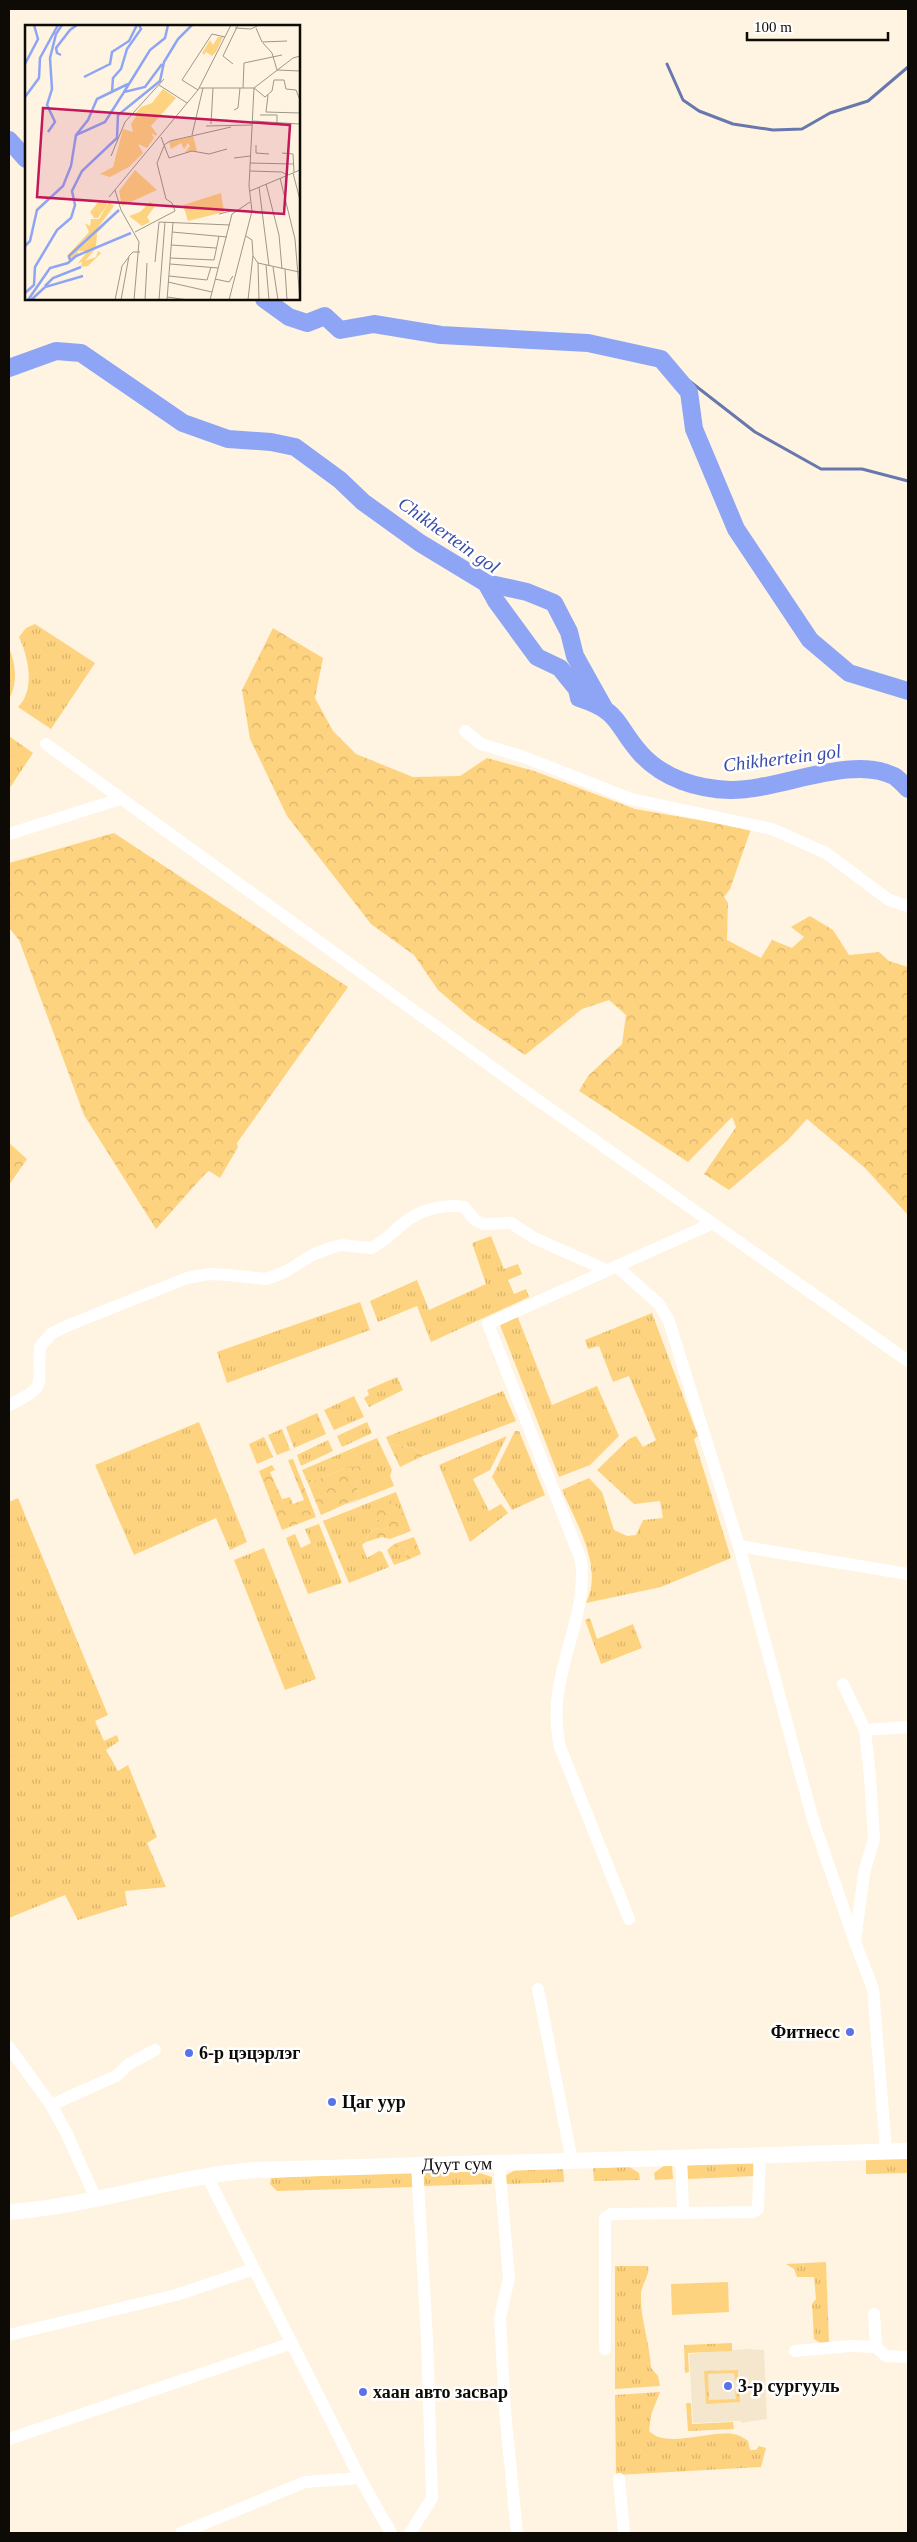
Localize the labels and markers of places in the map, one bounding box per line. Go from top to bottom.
place label: Фитнесс [771,2022,840,2042]
marker: Фитнесс [844,2026,856,2038]
place label: 6-р цэцэрлэг [199,2043,300,2063]
marker: 6-р цэцэрлэг [183,2047,195,2059]
place label: Цаг уур [342,2092,406,2112]
marker: Цаг уур [326,2096,338,2108]
place label: 3-р сургууль [738,2376,840,2396]
marker: 3-р сургууль [722,2380,734,2392]
place label: хаан авто засвар [373,2382,508,2402]
marker: хаан авто засвар [357,2386,369,2398]

